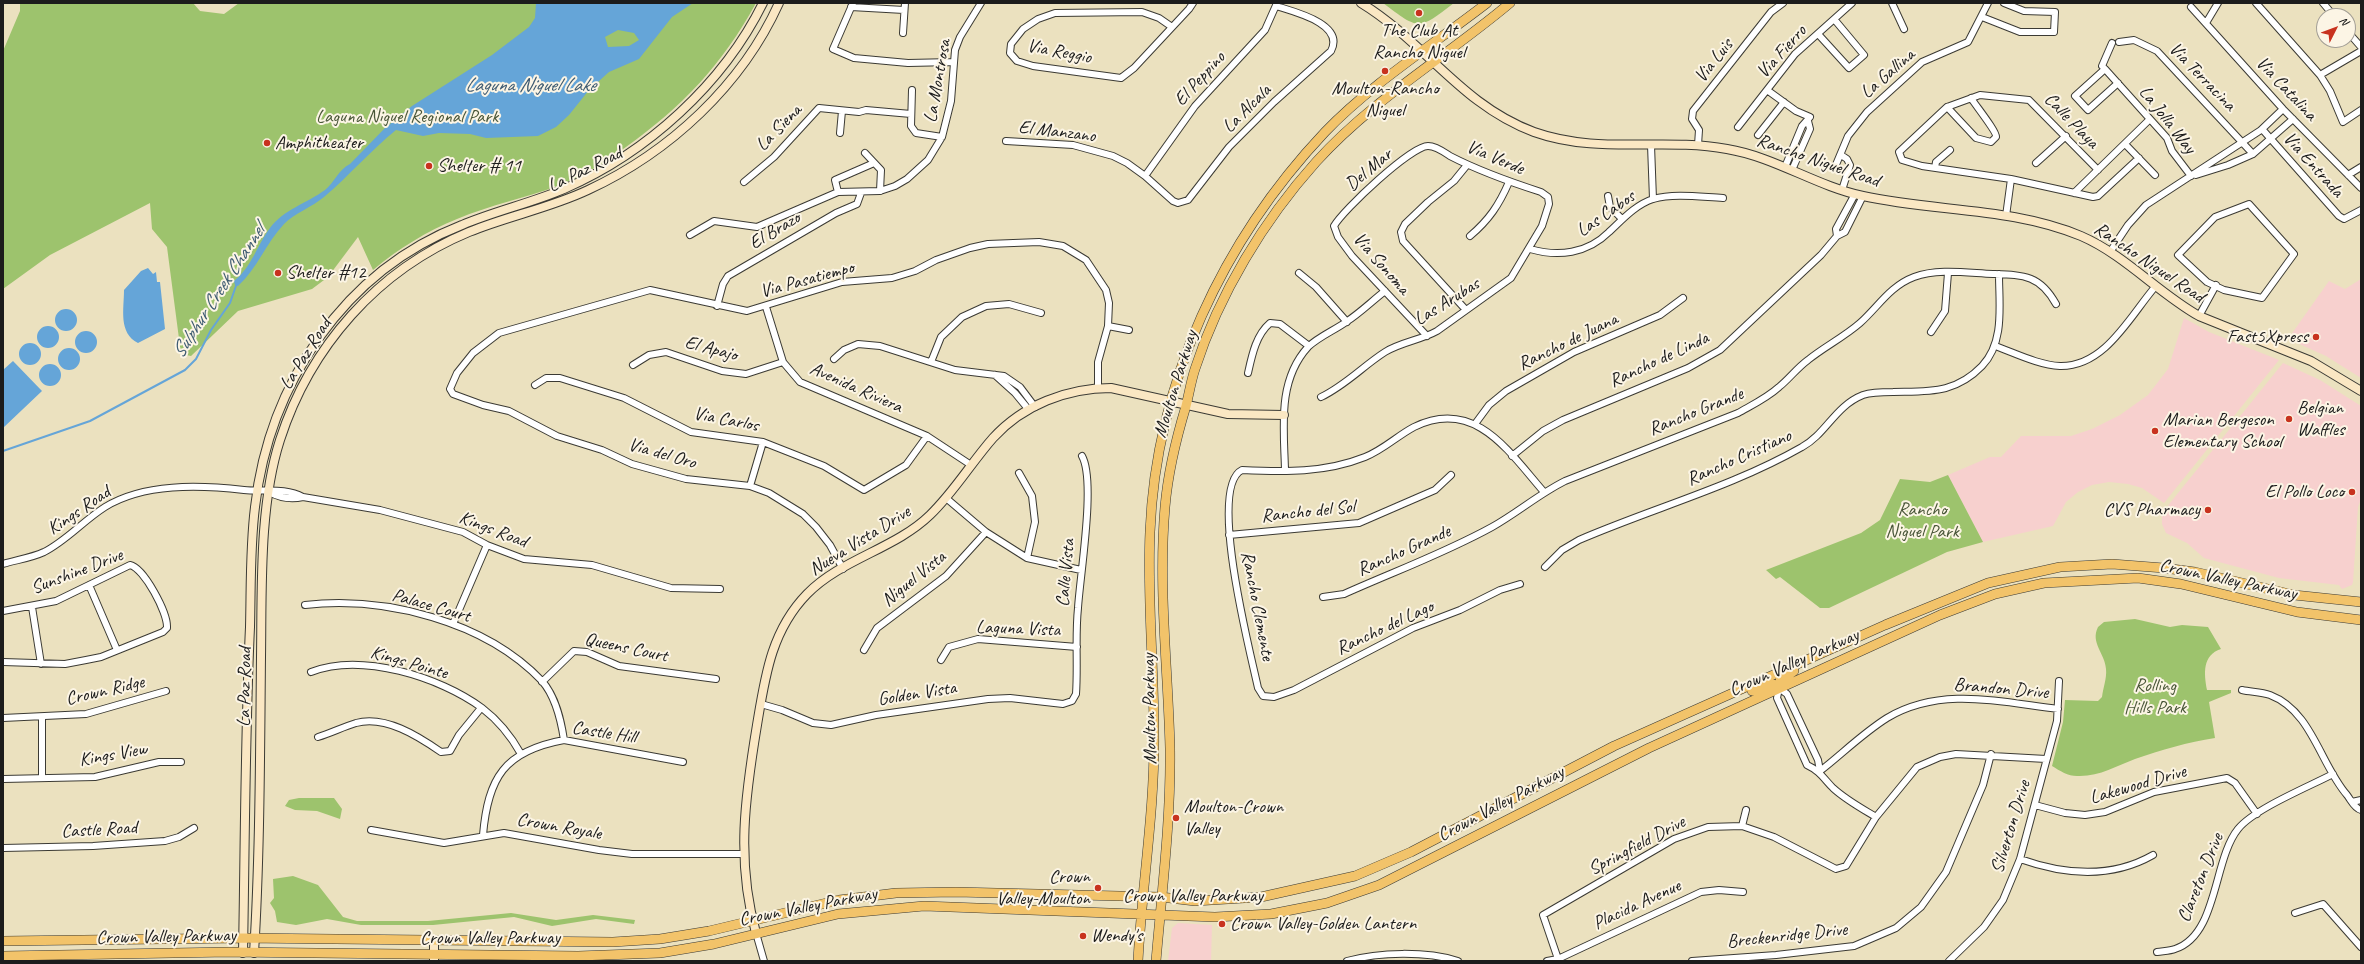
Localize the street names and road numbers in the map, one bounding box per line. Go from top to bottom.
street label: Via Fierro [1752,21,1812,83]
street label: Via Luis [1690,34,1738,88]
street label: Via Reggio [1025,35,1093,69]
street label: La Montrosa [919,38,957,124]
street label: Via Terracina [2164,38,2240,116]
street label: La Gallina [1856,44,1920,104]
street label: El Peppino [1170,47,1230,111]
street label: Via Catalina [2250,52,2322,126]
street label: La Alcala [1218,80,1276,138]
street label: La Jolla Way [2133,81,2201,159]
street label: Calle Playa [2039,88,2103,154]
street label: La Siena [751,100,807,156]
street label: El Manzano [1017,116,1097,148]
street label: Via Entrada [2278,128,2348,202]
street label: Rancho Niguel Road [1754,129,1882,193]
street label: Via Verde [1463,136,1527,180]
street label: La Paz Road [544,142,626,198]
street label: Del Mar [1341,144,1397,196]
street label: Las Cabos [1572,186,1640,242]
street label: El Brazo [745,207,805,255]
street label: Rancho Niguel Road [2089,218,2209,308]
street label: Via Sonoma [1348,228,1414,300]
street label: Via Pasatiempo [758,257,856,303]
street label: Las Arubas [1410,273,1484,331]
street label: Rancho de Juana [1514,308,1622,376]
street label: La Paz Road [275,314,337,394]
street label: Rancho de Linda [1606,327,1712,393]
street label: Moulton Parkway [1149,328,1203,440]
street label: El Apajo [682,331,740,367]
street label: Avenida Riviera [806,357,906,419]
street label: Rancho Grande [1645,383,1747,441]
street label: Via Carlos [692,403,760,437]
street label: Rancho Cristiano [1683,425,1795,491]
street label: Via del Oro [625,433,699,475]
street label: Kings Road [43,482,115,540]
street label: Rancho del Sol [1260,496,1356,528]
street label: Nueva Vista Drive [805,501,915,581]
street label: Kings Road [456,507,530,553]
street label: Rancho Grande [1354,520,1454,582]
street label: Calle Vista [1052,538,1080,608]
street label: Sunshine Drive [28,544,126,600]
street label: Niguel Vista [877,546,951,612]
street label: Rancho Clemente [1235,549,1279,663]
street label: Crown Valley Parkway [2157,554,2299,606]
street label: Palace Court [389,584,473,628]
street label: Rancho del Lago [1333,596,1437,660]
street label: Laguna Vista [975,616,1061,642]
street label: Crown Valley Parkway [1725,624,1863,702]
street label: Queens Court [582,628,670,668]
street label: Kings Pointe [368,641,450,685]
street label: La Paz Road [233,647,257,727]
street label: Moulton Parkway [1138,653,1162,765]
street label: Crown Ridge [64,671,146,711]
street label: Brandon Drive [1953,674,2049,704]
street label: Golden Vista [876,677,958,711]
street label: Castle Hill [570,717,638,749]
street label: Kings View [77,738,149,772]
street label: Lakewood Drive [2087,760,2189,810]
street label: Crown Valley Parkway [1434,761,1568,847]
street label: Silverton Drive [1986,778,2036,876]
street label: Crown Royale [515,808,603,846]
street label: Springfield Drive [1585,811,1689,881]
street label: Castle Road [61,817,137,843]
street label: Clareton Drive [2173,830,2229,926]
street label: Placida Avenue [1589,875,1685,935]
street label: Crown Valley Parkway [737,882,879,932]
street label: Crown Valley Parkway [1123,885,1263,907]
street label: Breckenridge Drive [1726,918,1848,954]
street label: Crown Valley Parkway [96,924,236,950]
street label: Crown Valley Parkway [420,927,560,949]

